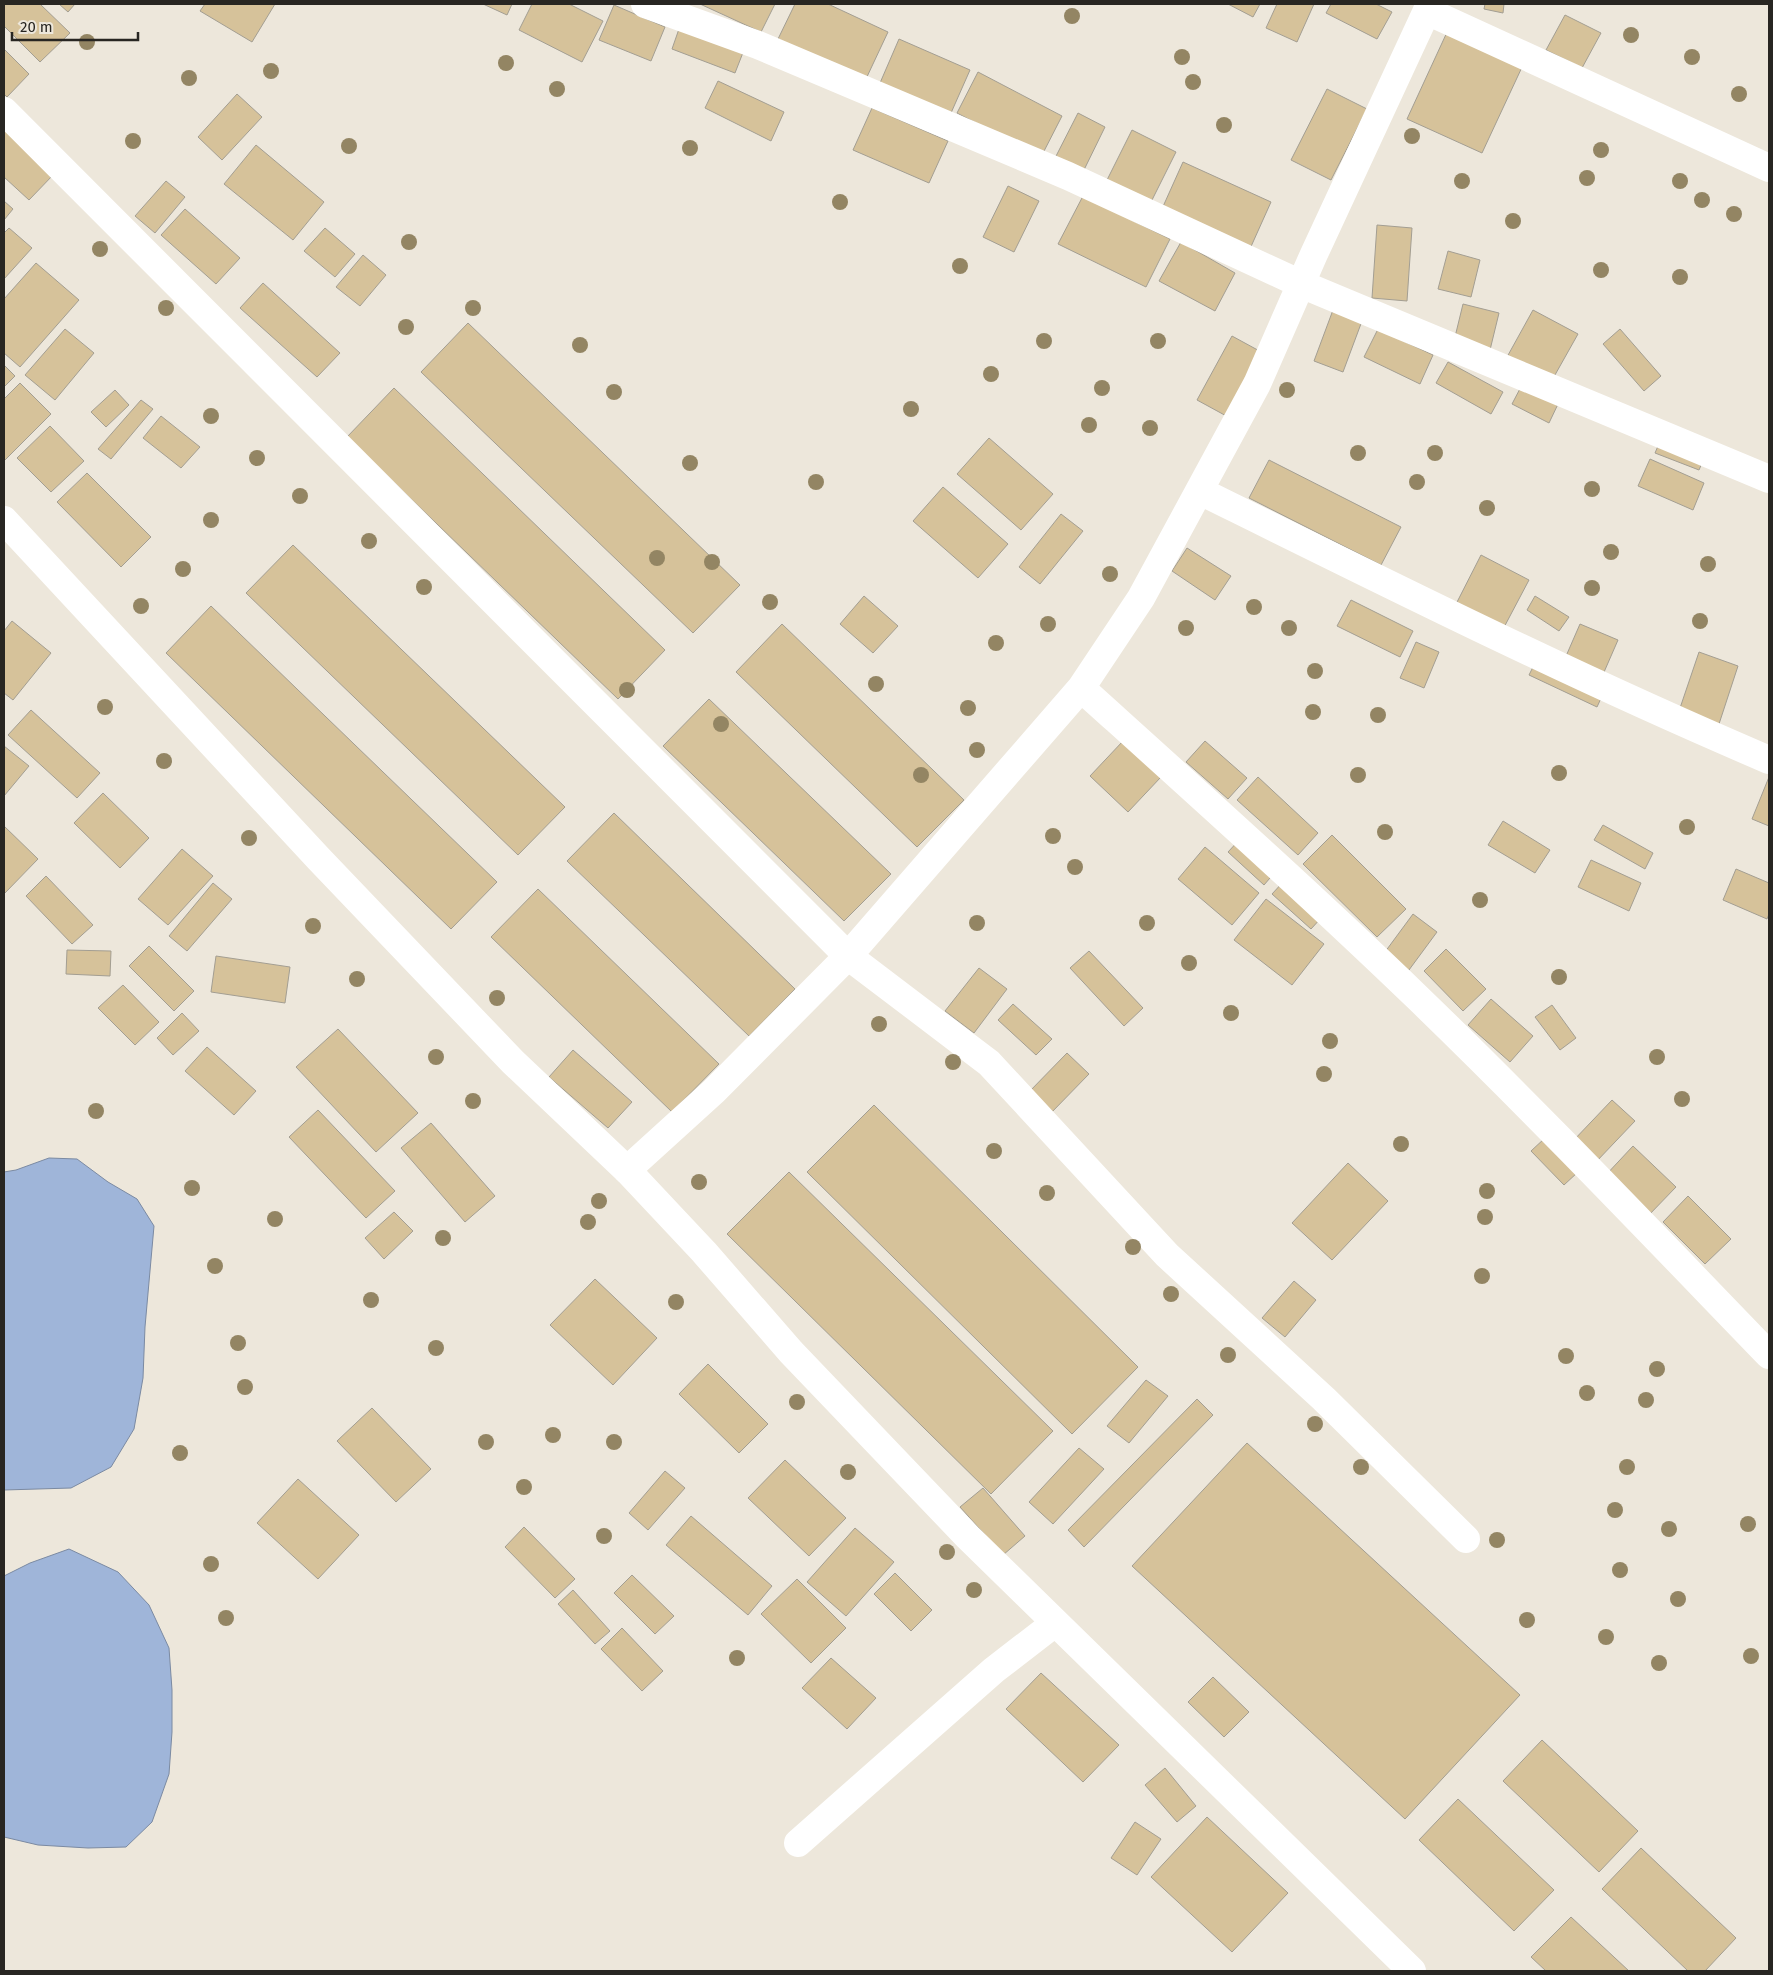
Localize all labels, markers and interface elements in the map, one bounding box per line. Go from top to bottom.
scale bar [12,10,139,42]
text: 20 m [20,18,53,36]

